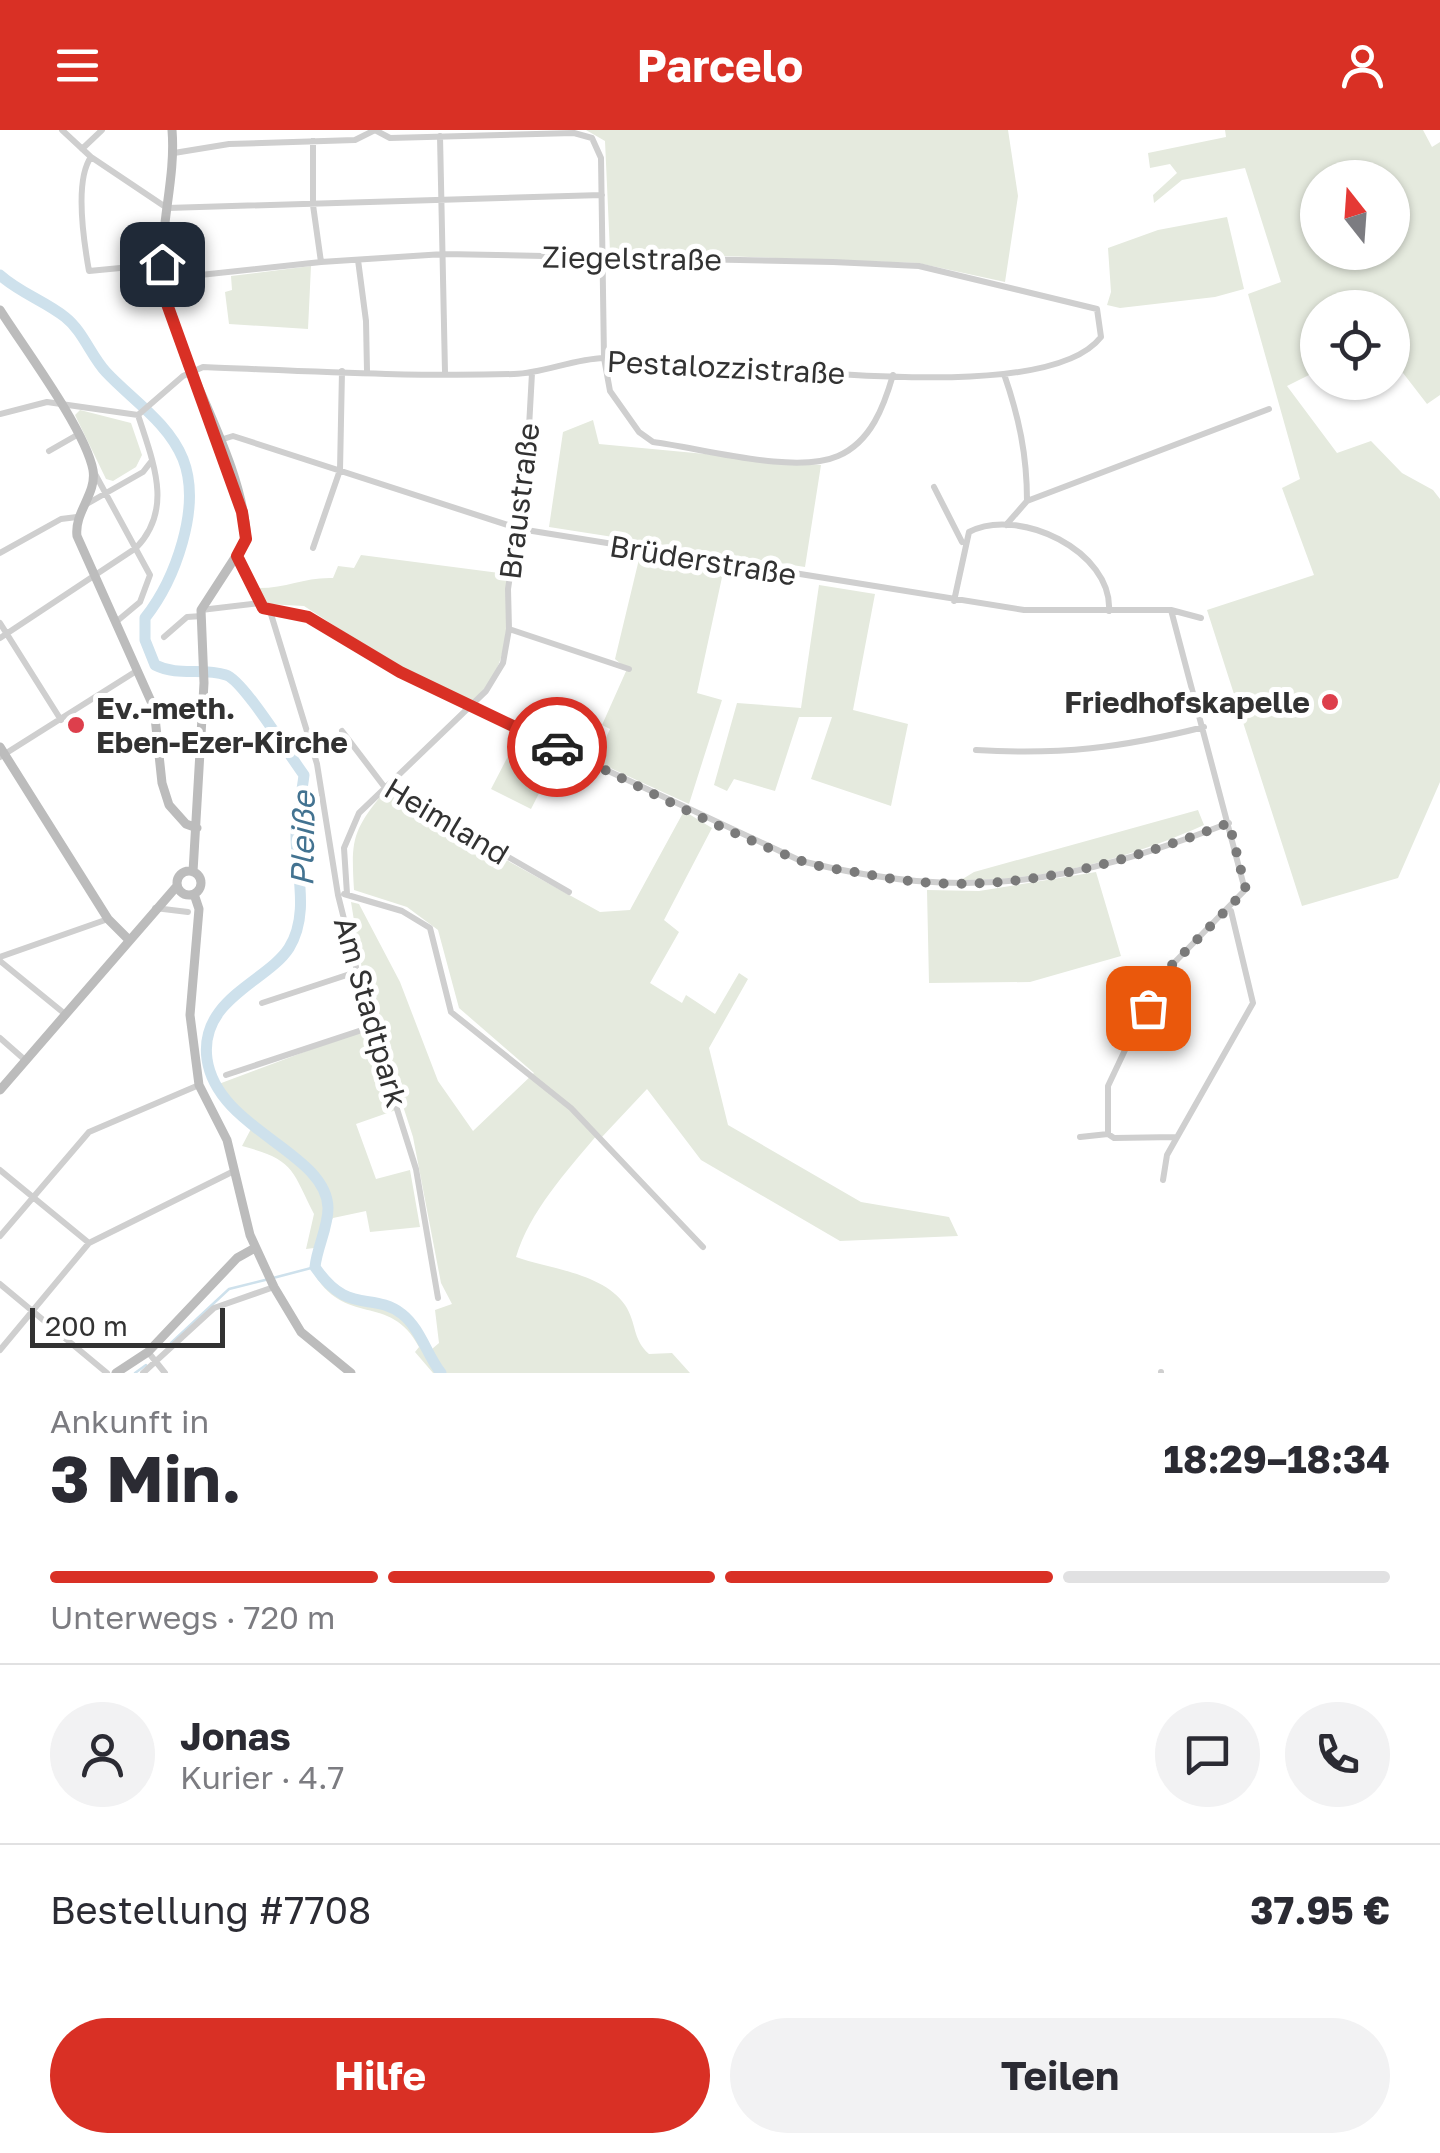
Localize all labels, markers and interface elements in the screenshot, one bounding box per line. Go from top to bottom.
icon: menu [50,38,105,93]
text: Parcelo [637,38,803,92]
icon: person [1335,38,1390,93]
north arrow [1300,160,1410,270]
map controls [1300,160,1410,400]
pin [120,222,205,307]
icon: home [135,237,190,292]
street label: Ziegelstraße [542,238,722,278]
button: locate [1300,290,1410,400]
street label: Pestalozzistraße [606,343,846,391]
street label: Braustraße [492,421,546,581]
street label: Brüderstraße [607,527,799,593]
place label: Friedhofskapelle [1064,684,1310,720]
place label: Ev.-meth. Eben-Ezer-Kirche [96,690,348,760]
marker: Friedhofskapelle [1319,691,1341,713]
courier [507,697,607,797]
marker: Ev.-meth. Eben-Ezer-Kirche [65,714,87,736]
icon: car [530,720,585,775]
street label: Heimland [378,770,516,872]
water label: Pleiße [282,789,322,887]
street label: Am Stadtpark [327,913,415,1111]
pin [1106,966,1191,1051]
icon: bag [1121,981,1176,1036]
scale bar [30,1303,225,1348]
text: 200 m [45,1309,128,1342]
text: Ankunft in [50,1402,209,1440]
text: 18:29–18:34 [1164,1436,1390,1481]
text: 3 Min. [50,1438,242,1516]
text: Unterwegs · 720 m [50,1598,335,1636]
button: person [50,1702,155,1807]
button: chat [1155,1702,1260,1807]
button: phone [1285,1702,1390,1807]
text: Jonas [180,1713,291,1758]
text: Kurier · 4.7 [180,1758,345,1796]
text: Bestellung #7708 [50,1887,371,1932]
text: 37.95 € [1250,1887,1390,1932]
button: Hilfe [50,2018,710,2133]
button: Teilen [730,2018,1390,2133]

